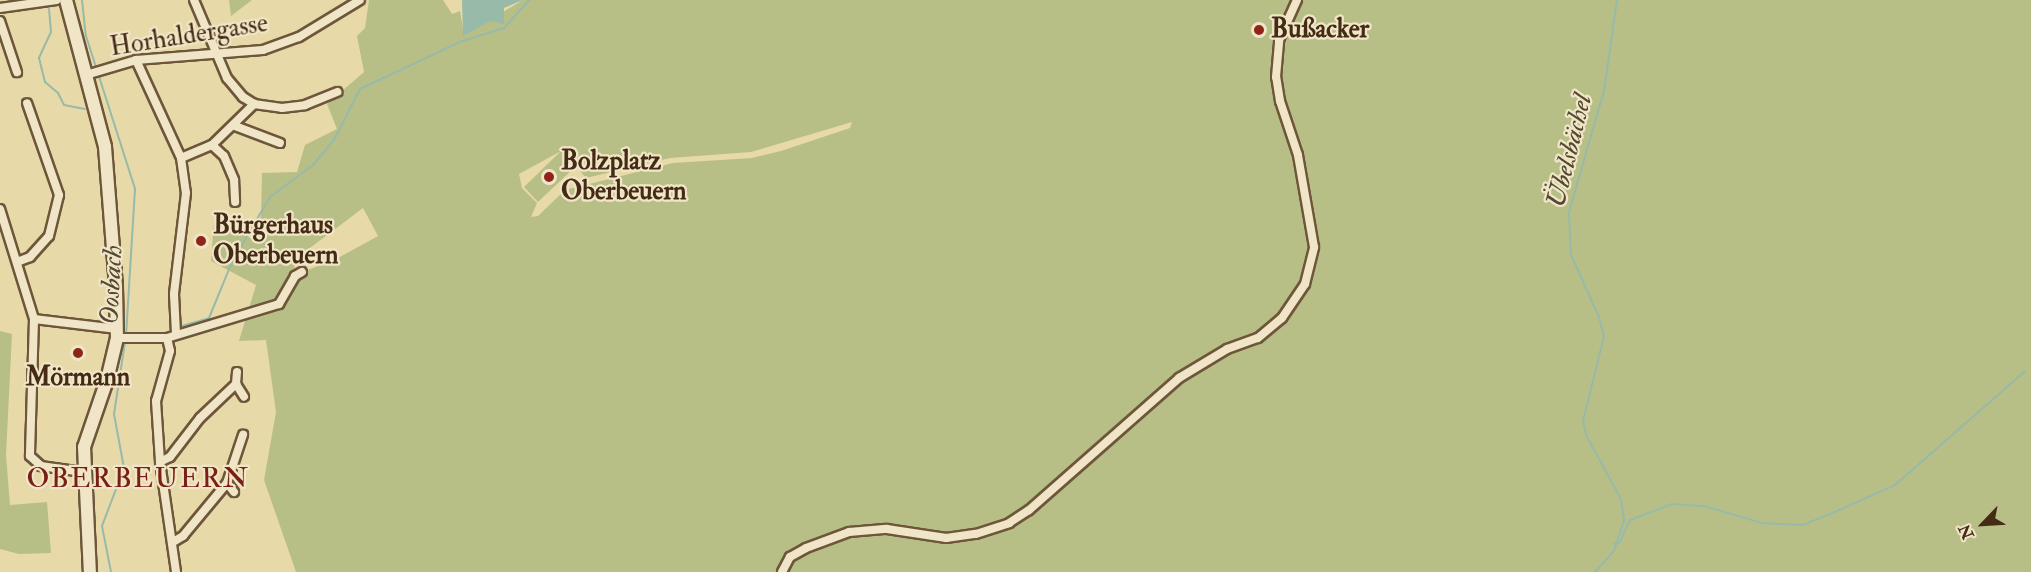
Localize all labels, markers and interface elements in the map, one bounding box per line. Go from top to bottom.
street label: Horhaldergasse [108,8,270,64]
place label: Bußacker [1271,14,1369,46]
marker: Bußacker [1252,23,1266,37]
water label: Übelsbächel [1539,91,1599,211]
place label: Bolzplatz Oberbeuern [561,146,687,207]
marker: Bolzplatz Oberbeuern [542,170,556,184]
place label: Bürgerhaus Oberbeuern [213,210,339,272]
marker: Bürgerhaus Oberbeuern [194,234,208,248]
water label: Oosbach [93,244,129,326]
marker: Mörmann [71,346,85,360]
place label: Mörmann [26,362,130,394]
district label: OBERBEUERN [27,462,249,496]
north arrow [1953,494,2013,554]
text: N [1955,521,1979,542]

